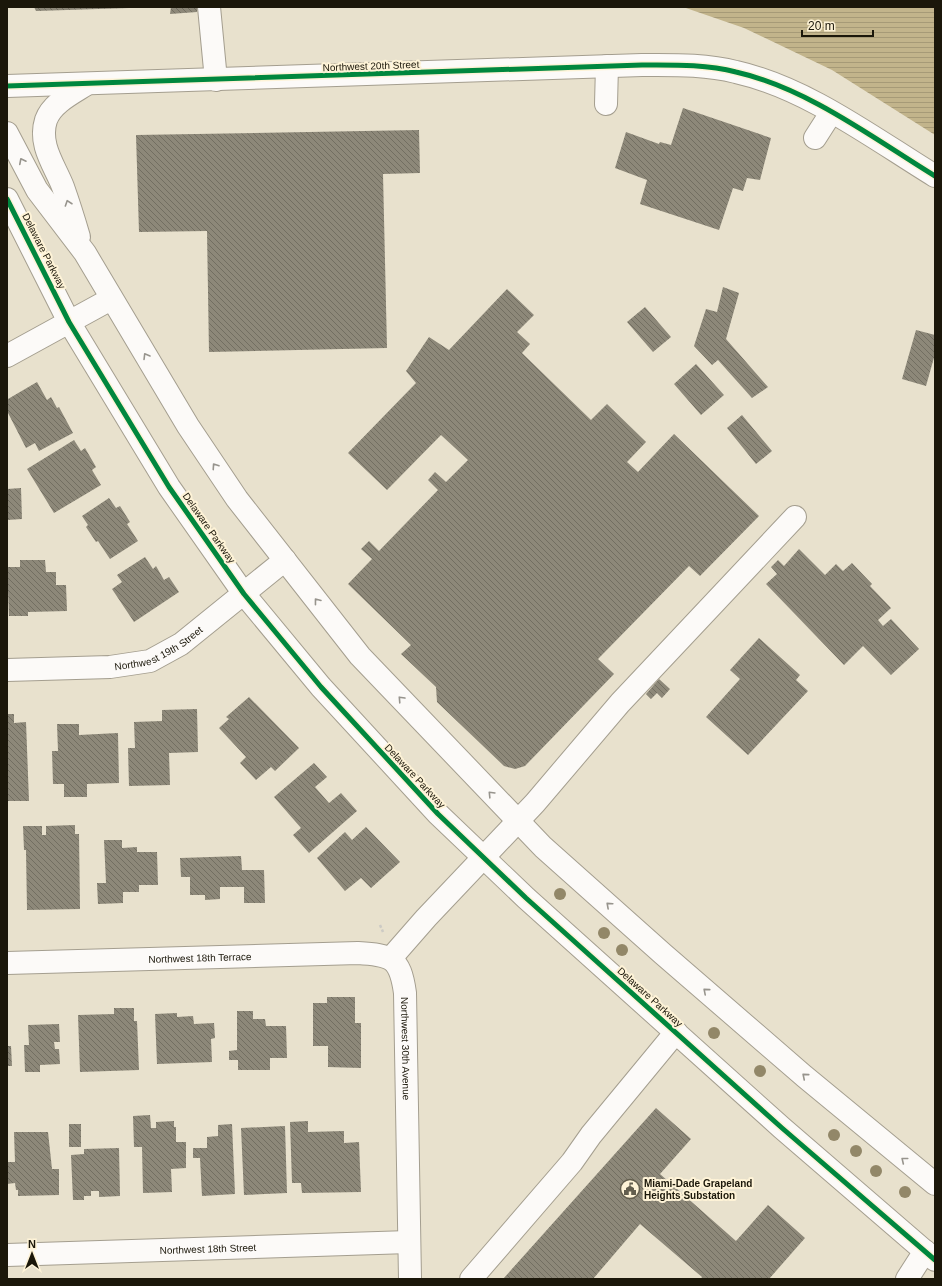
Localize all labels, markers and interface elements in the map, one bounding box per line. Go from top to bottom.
scale bar [802,12,873,38]
text: 20 m [808,19,835,33]
street label: Northwest 20th Street [322,59,420,73]
one-way arrow [19,158,27,166]
one-way arrow [64,200,73,207]
street label: Delaware Parkway [20,211,68,291]
one-way arrow [143,353,150,360]
one-way arrow [213,464,220,471]
street label: Delaware Parkway [181,491,237,565]
one-way arrow [314,598,321,605]
street label: Northwest 19th Street [114,624,205,672]
one-way arrow [399,697,406,704]
street label: Delaware Parkway [383,742,447,810]
one-way arrow [488,791,496,799]
one-way arrow [606,903,614,910]
street label: Northwest 18th Terrace [148,951,252,964]
street label: Delaware Parkway [615,965,685,1029]
one-way arrow [704,989,711,996]
street label: Northwest 30th Avenue [400,997,412,1101]
one-way arrow [802,1074,809,1081]
one-way arrow [902,1157,909,1164]
public building icon: Miami-Dade Grapeland Heights Substation [619,1178,641,1200]
place label: Miami-Dade Grapeland Heights Substation [644,1178,752,1201]
north arrow [12,1234,52,1274]
text: N [28,1238,36,1250]
street label: Northwest 18th Street [159,1241,257,1256]

